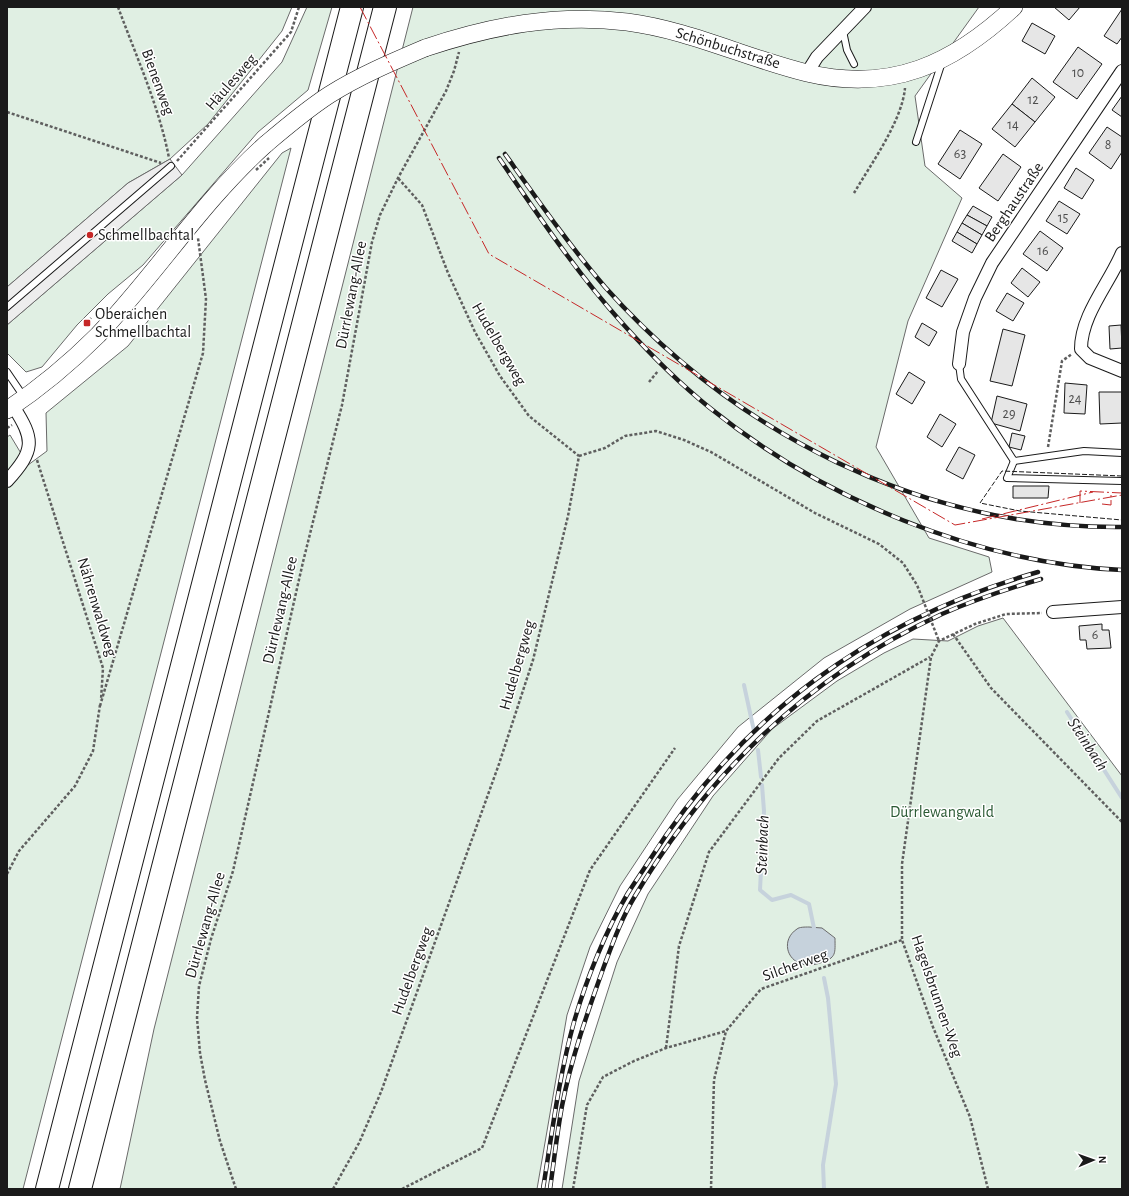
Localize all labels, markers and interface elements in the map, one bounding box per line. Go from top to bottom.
street label: Schönbuchstraße [674,25,782,71]
street label: Bienenweg [139,47,177,117]
street label: Häulesweg [202,51,260,113]
house number: 10 [1072,66,1084,80]
house number: 12 [1027,93,1039,107]
house number: 14 [1007,118,1019,132]
house number: 8 [1105,138,1111,152]
house number: 63 [954,147,966,161]
street label: Berghaustraße [982,159,1046,245]
house number: 15 [1058,211,1068,225]
place label: Schmellbachtal [98,227,194,243]
marker: Schmellbachtal [85,230,95,240]
street label: Dürrlewang-Allee [333,240,369,350]
house number: 16 [1037,244,1049,258]
street label: Hudelbergweg [469,300,529,388]
place label: Oberaichen Schmellbachtal [95,306,191,340]
marker: Oberaichen Schmellbachtal [82,318,92,328]
house number: 24 [1068,392,1082,406]
house number: 29 [1003,407,1015,421]
street label: Dürrlewang-Allee [260,555,300,665]
street label: Nährenwaldweg [74,556,120,658]
street label: Hudelbergweg [497,618,538,712]
house number: 6 [1092,628,1098,642]
water label: Steinbach [1065,714,1111,774]
park label: Dürrlewangwald [890,804,994,820]
water label: Steinbach [752,815,772,875]
street label: Dürrlewang-Allee [182,870,228,980]
street label: Hudelbergweg [389,925,435,1017]
street label: Hagelsbrunnen-Weg [909,933,966,1060]
street label: Silcherweg [760,946,830,984]
north arrow [1073,1140,1113,1180]
text: N [1097,1156,1108,1164]

